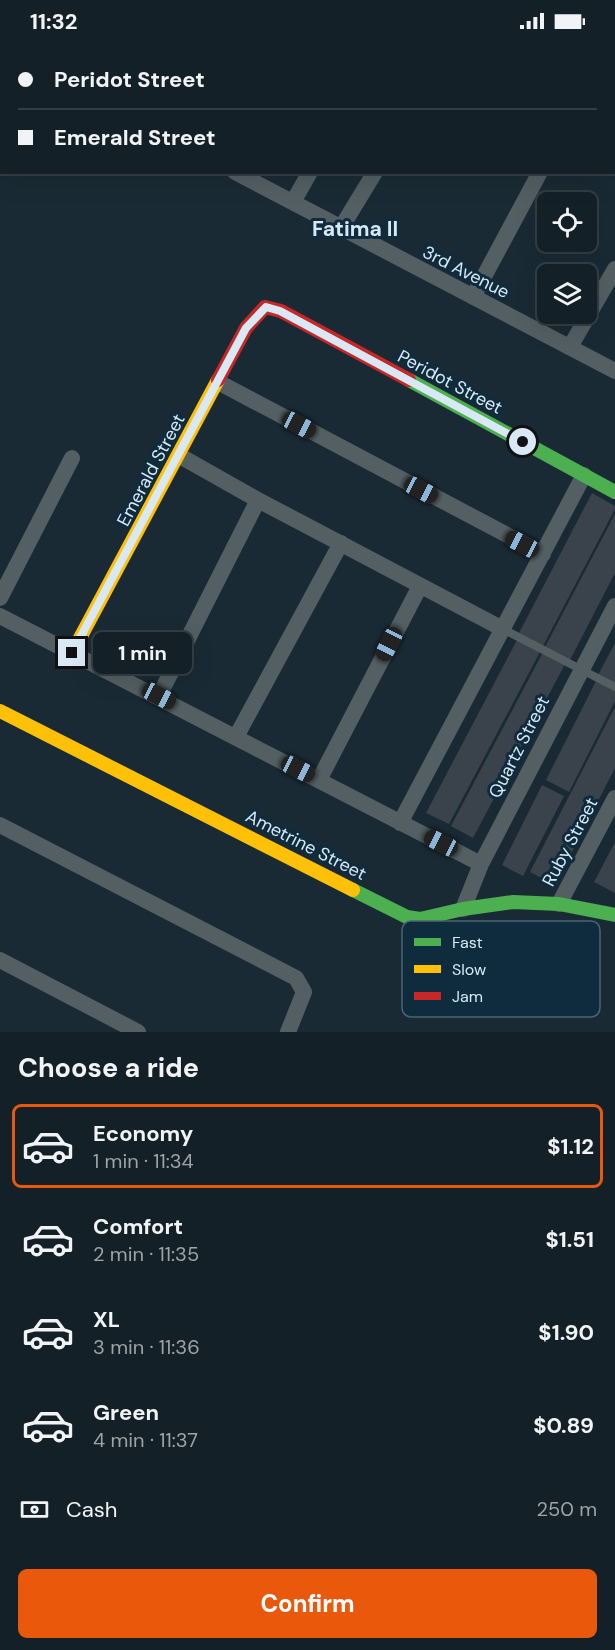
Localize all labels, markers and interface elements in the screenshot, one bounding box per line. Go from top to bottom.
text: 11:32 [30,7,78,36]
text: Peridot Street [54,65,205,94]
text: Emerald Street [54,123,216,152]
map controls [537,192,597,324]
button: locate [537,192,597,252]
district label: Fatima II [312,215,398,243]
street label: 3rd Avenue [419,240,513,304]
button: layers [537,264,597,324]
street label: Peridot Street [393,344,507,420]
car [279,409,319,441]
street label: Emerald Street [111,410,191,530]
route start [509,428,536,455]
car [401,474,441,506]
car [502,528,542,560]
car [373,624,405,664]
callout: 1 min [93,632,192,674]
route end [58,639,85,666]
text: 1 min [118,640,167,666]
car [139,680,179,712]
street label: Quartz Street [483,692,555,802]
car [278,753,318,785]
street label: Ruby Street [537,793,603,891]
street label: Ametrine Street [242,804,370,886]
car [421,827,461,859]
legend [402,921,600,1017]
text: Fast [452,932,483,953]
text: Slow [452,959,486,980]
text: Jam [452,986,483,1007]
text: Choose a ride [18,1050,199,1085]
icon: car [21,1119,75,1173]
text: Economy [93,1119,193,1148]
text: $1.12 [547,1132,594,1161]
text: 1 min · 11:34 [93,1148,194,1174]
icon: car [21,1212,75,1266]
text: Comfort [93,1212,183,1241]
text: $1.51 [545,1225,594,1254]
text: 2 min · 11:35 [93,1241,199,1267]
icon: car [21,1305,75,1359]
text: XL [93,1305,120,1334]
text: $1.90 [538,1318,594,1347]
text: 3 min · 11:36 [93,1334,200,1360]
icon: car [21,1398,75,1452]
text: Green [93,1398,159,1427]
text: $0.89 [533,1411,594,1440]
text: 4 min · 11:37 [93,1427,198,1453]
icon: cash [18,1493,51,1526]
text: Cash [66,1495,117,1524]
text: 250 m [536,1496,597,1522]
button: Confirm [18,1569,597,1638]

